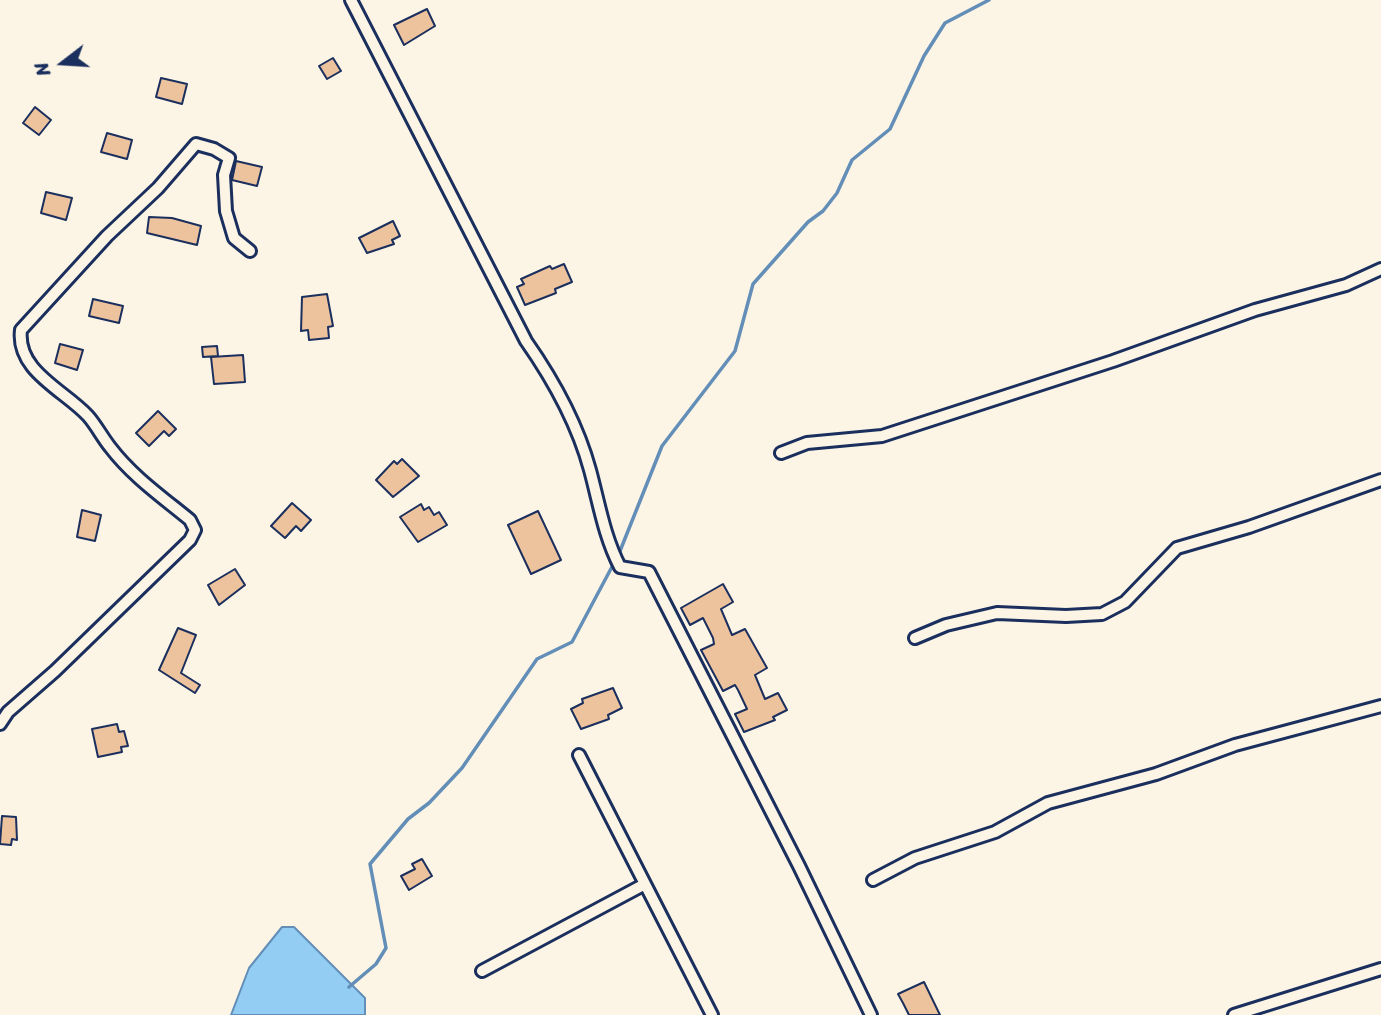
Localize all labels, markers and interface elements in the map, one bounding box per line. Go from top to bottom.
north arrow [28,28,98,98]
text: N [25,58,60,80]

